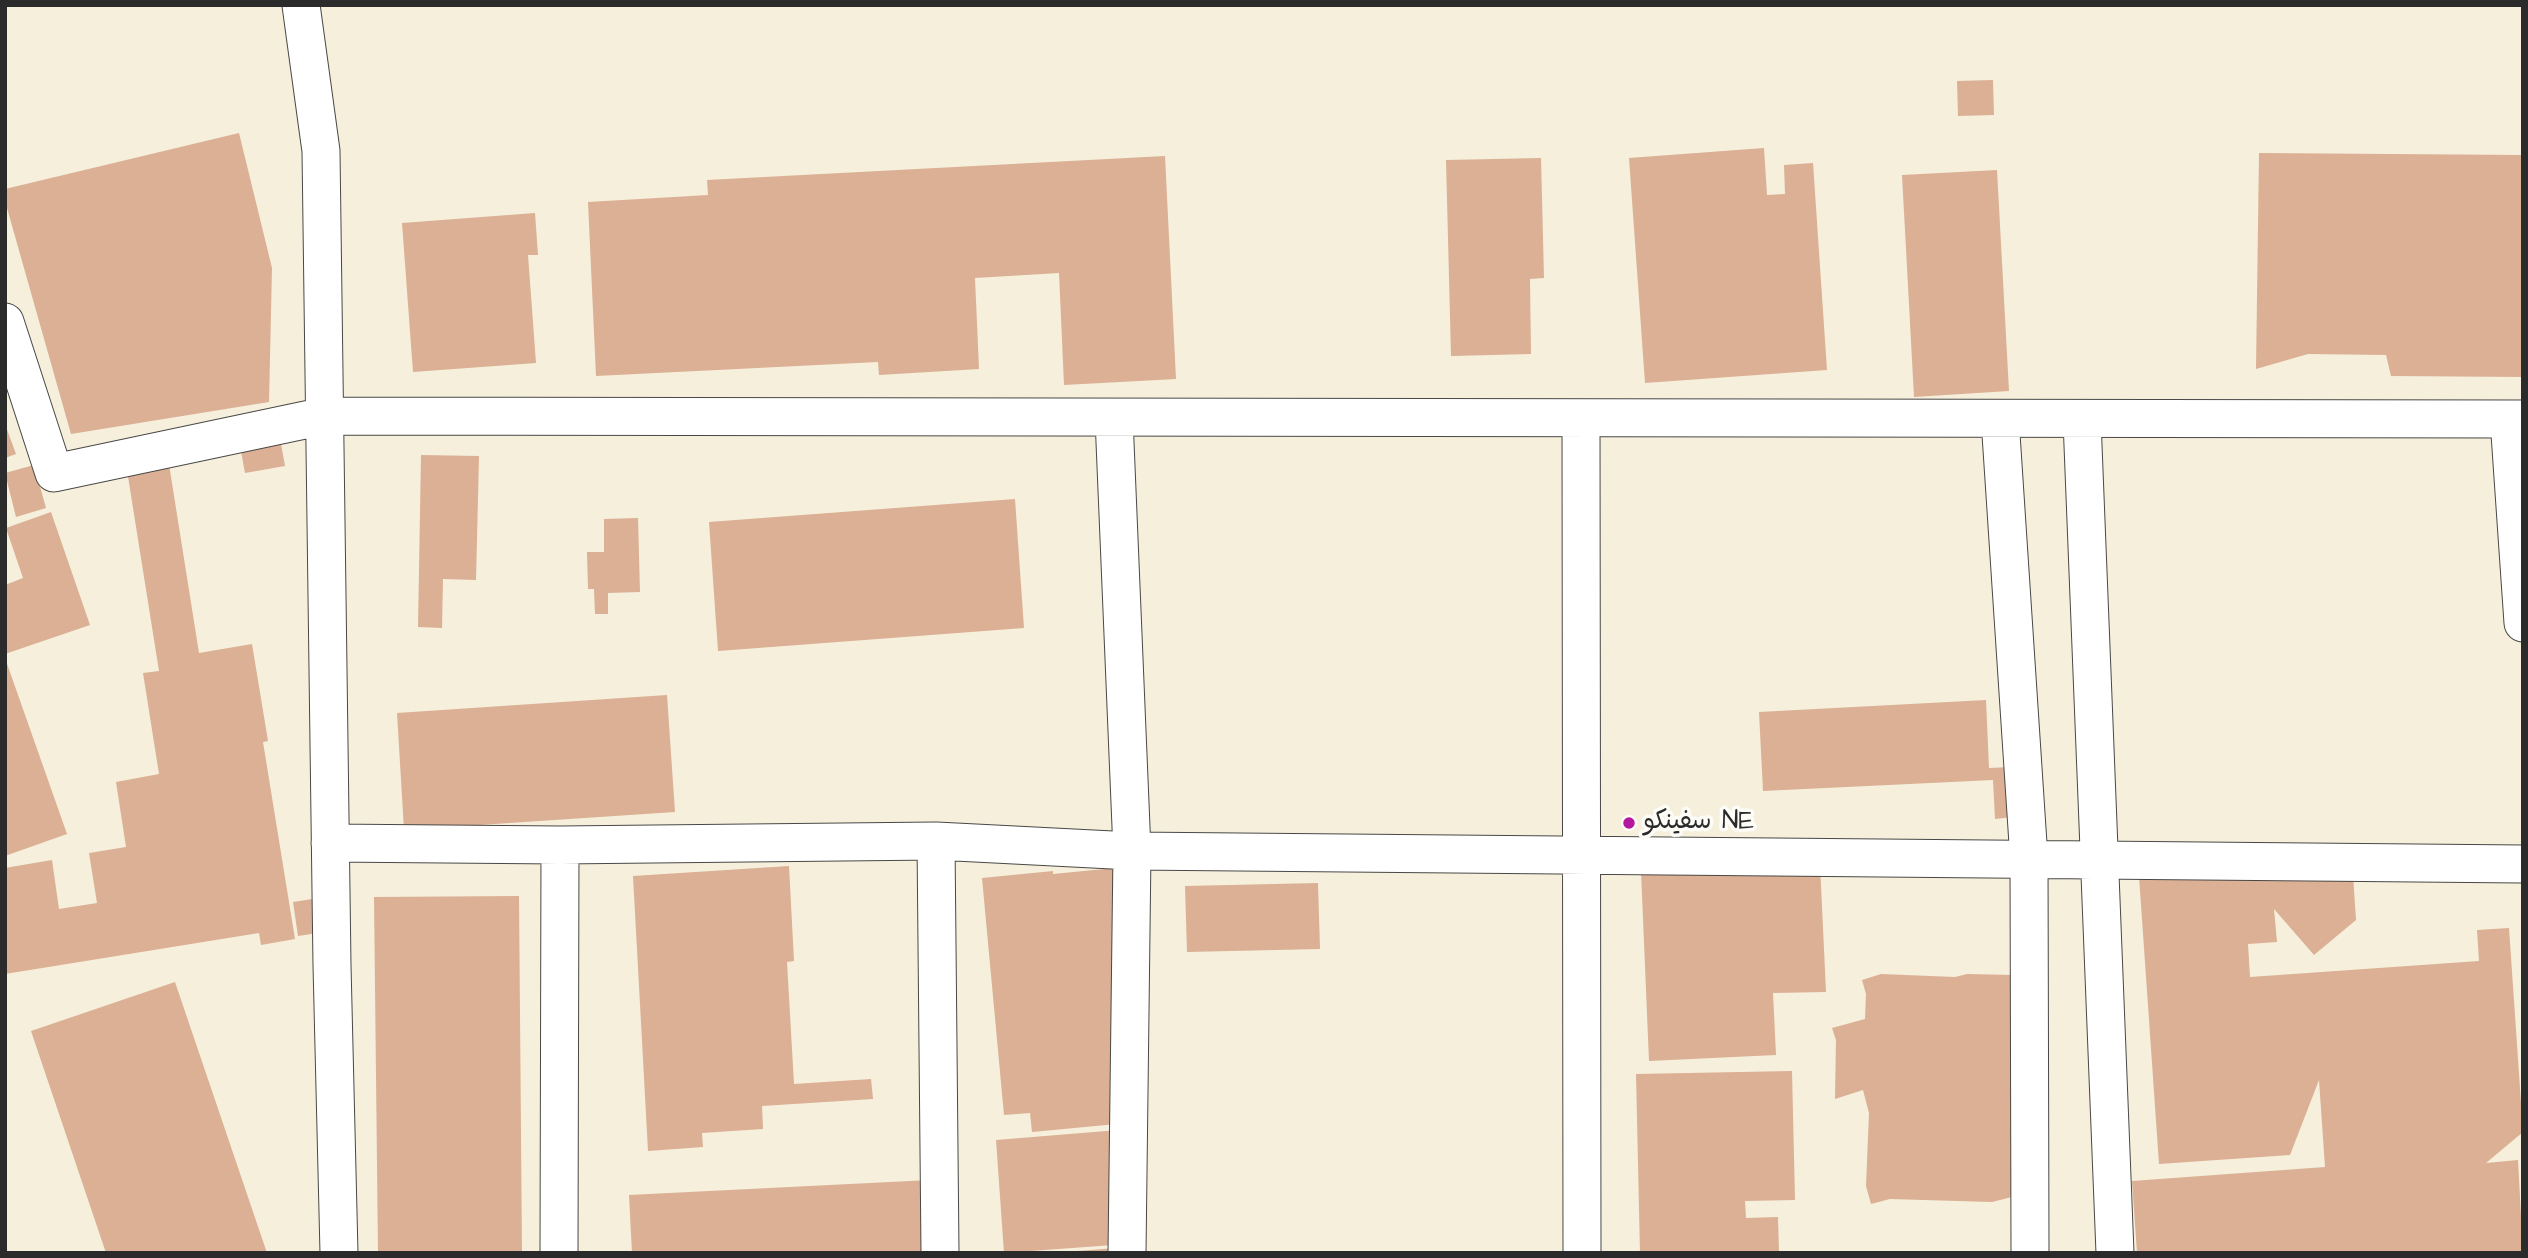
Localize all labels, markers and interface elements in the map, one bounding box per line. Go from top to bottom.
place label: سفينكو NE [1643,807,1754,839]
marker: سفينكو NE [1621,815,1637,831]

